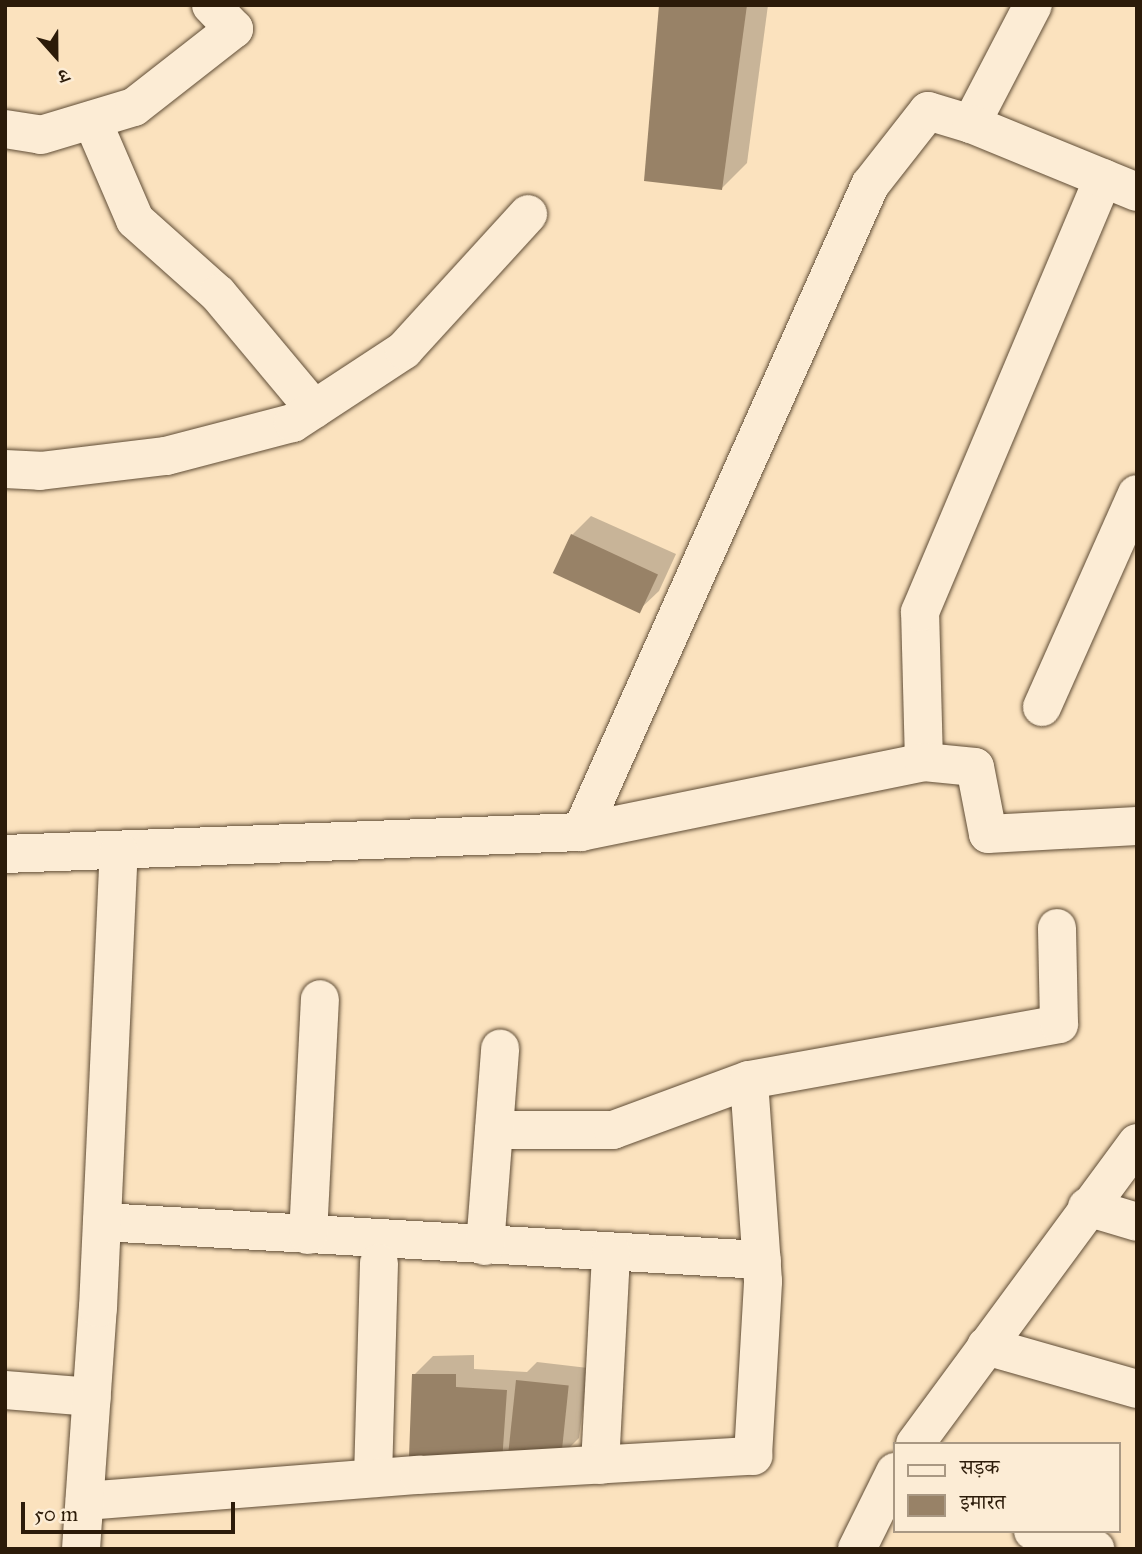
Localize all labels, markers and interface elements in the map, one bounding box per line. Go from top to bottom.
north arrow [21,21,91,91]
text: उ [55,64,72,89]
legend [894,1442,1121,1533]
text: सड़क [960,1454,999,1480]
scale bar [24,1488,238,1532]
text: इमारत [960,1489,1006,1515]
text: 50 m [34,1501,78,1527]

